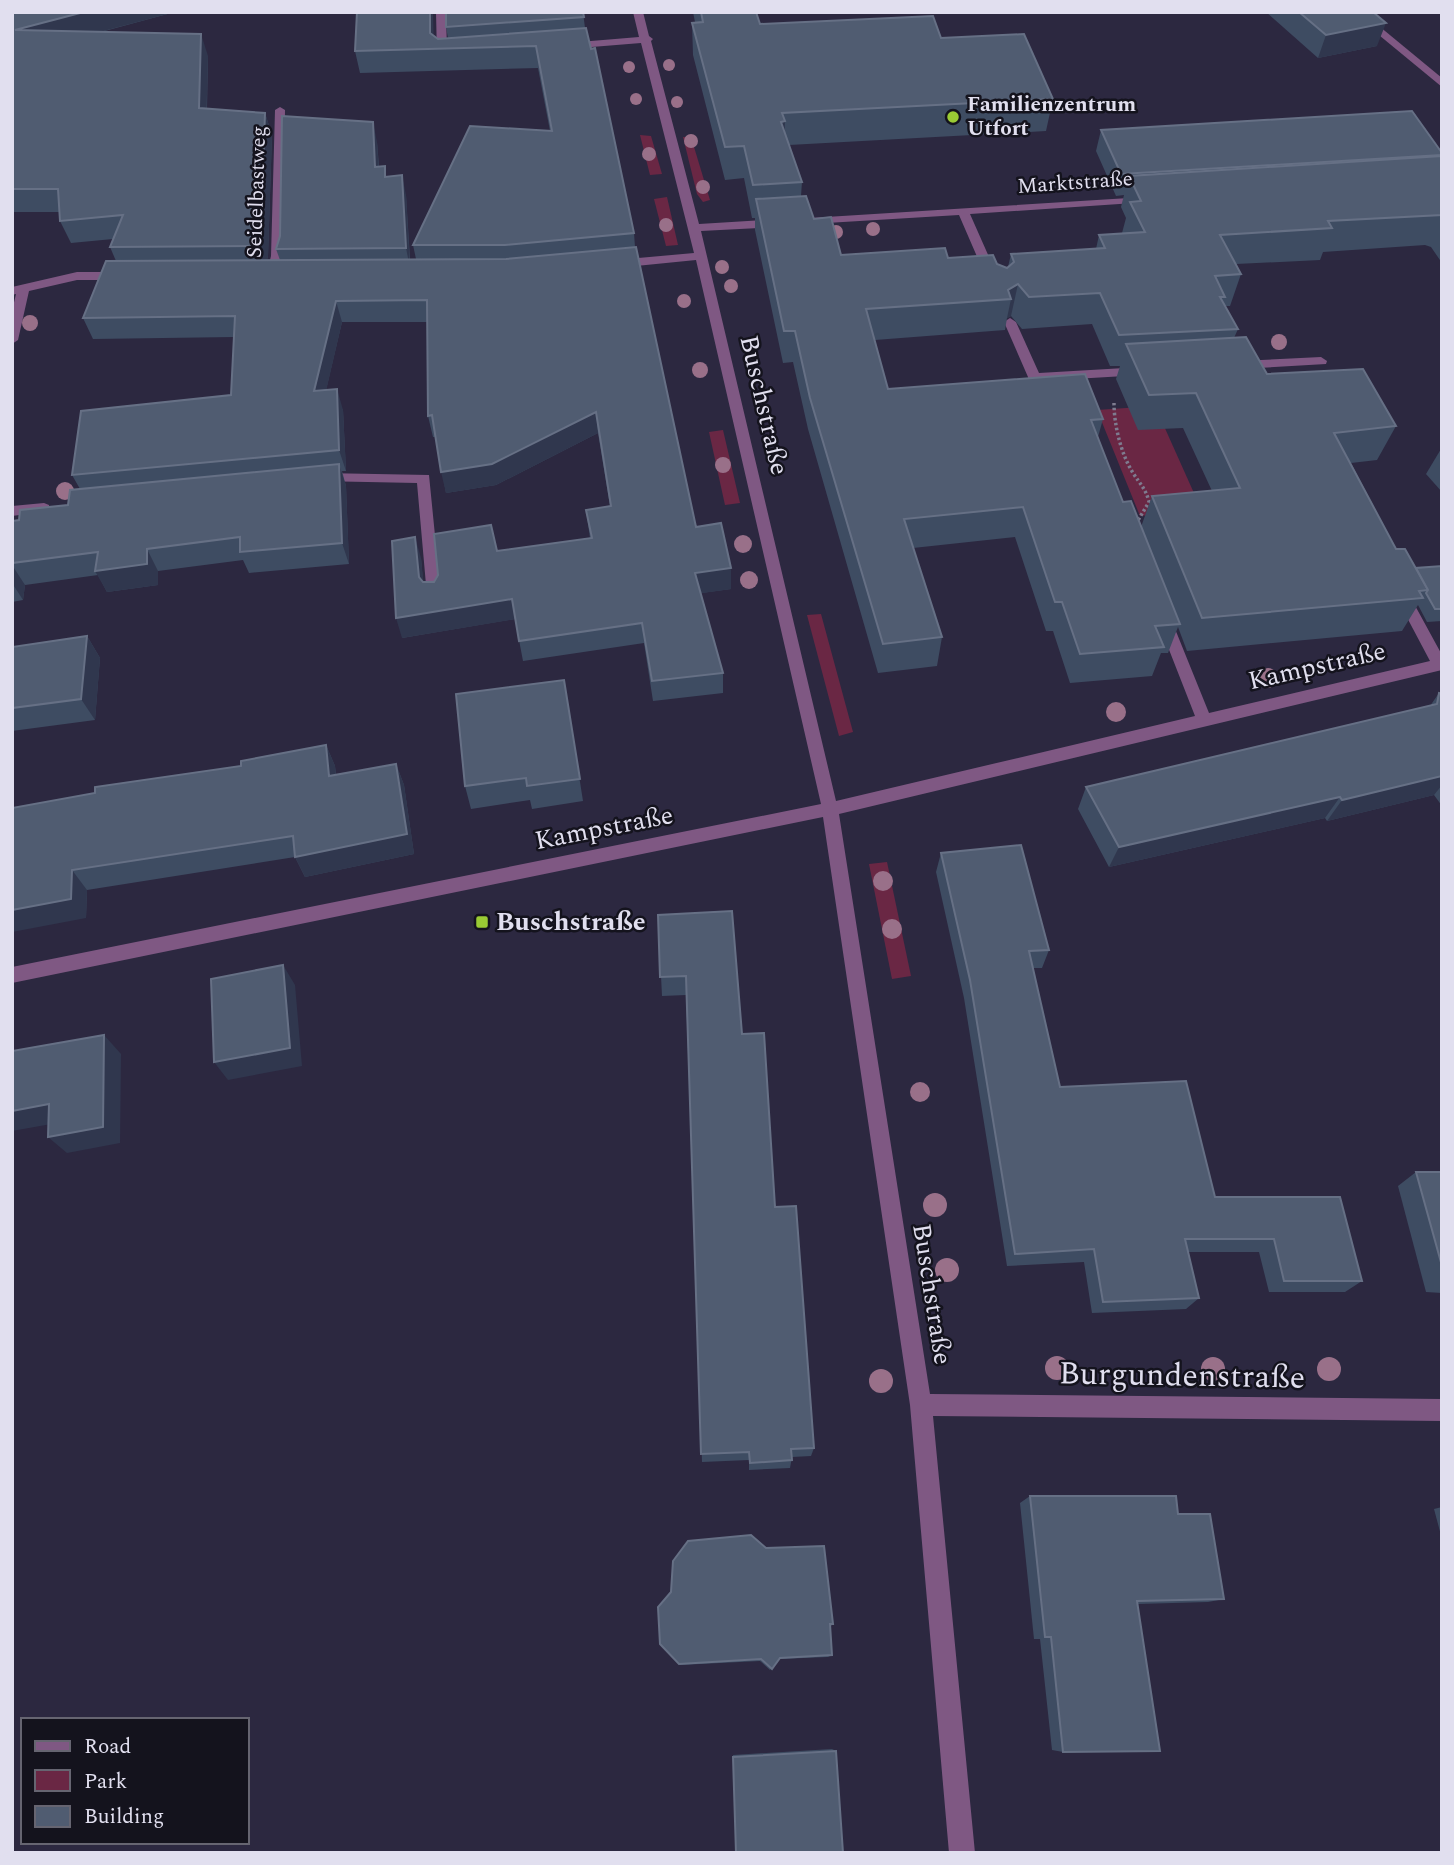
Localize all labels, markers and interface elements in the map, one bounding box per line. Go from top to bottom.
place label: Familienzentrum Utfort [967,89,1136,145]
marker: Familienzentrum Utfort [945,109,961,125]
street label: Seidelbastweg [239,125,275,259]
street label: Marktstraße [1016,163,1134,203]
street label: Buschstraße [728,331,800,479]
street label: Kampstraße [1244,631,1390,701]
street label: Kampstraße [531,795,677,861]
place label: Buschstraße [496,902,646,942]
marker: Buschstraße [474,914,490,930]
street label: Buschstraße [901,1220,963,1368]
street label: Burgundenstraße [1058,1349,1306,1403]
legend [21,1718,248,1844]
text: Road [84,1731,131,1763]
text: Park [84,1766,128,1798]
text: Building [84,1801,164,1833]

